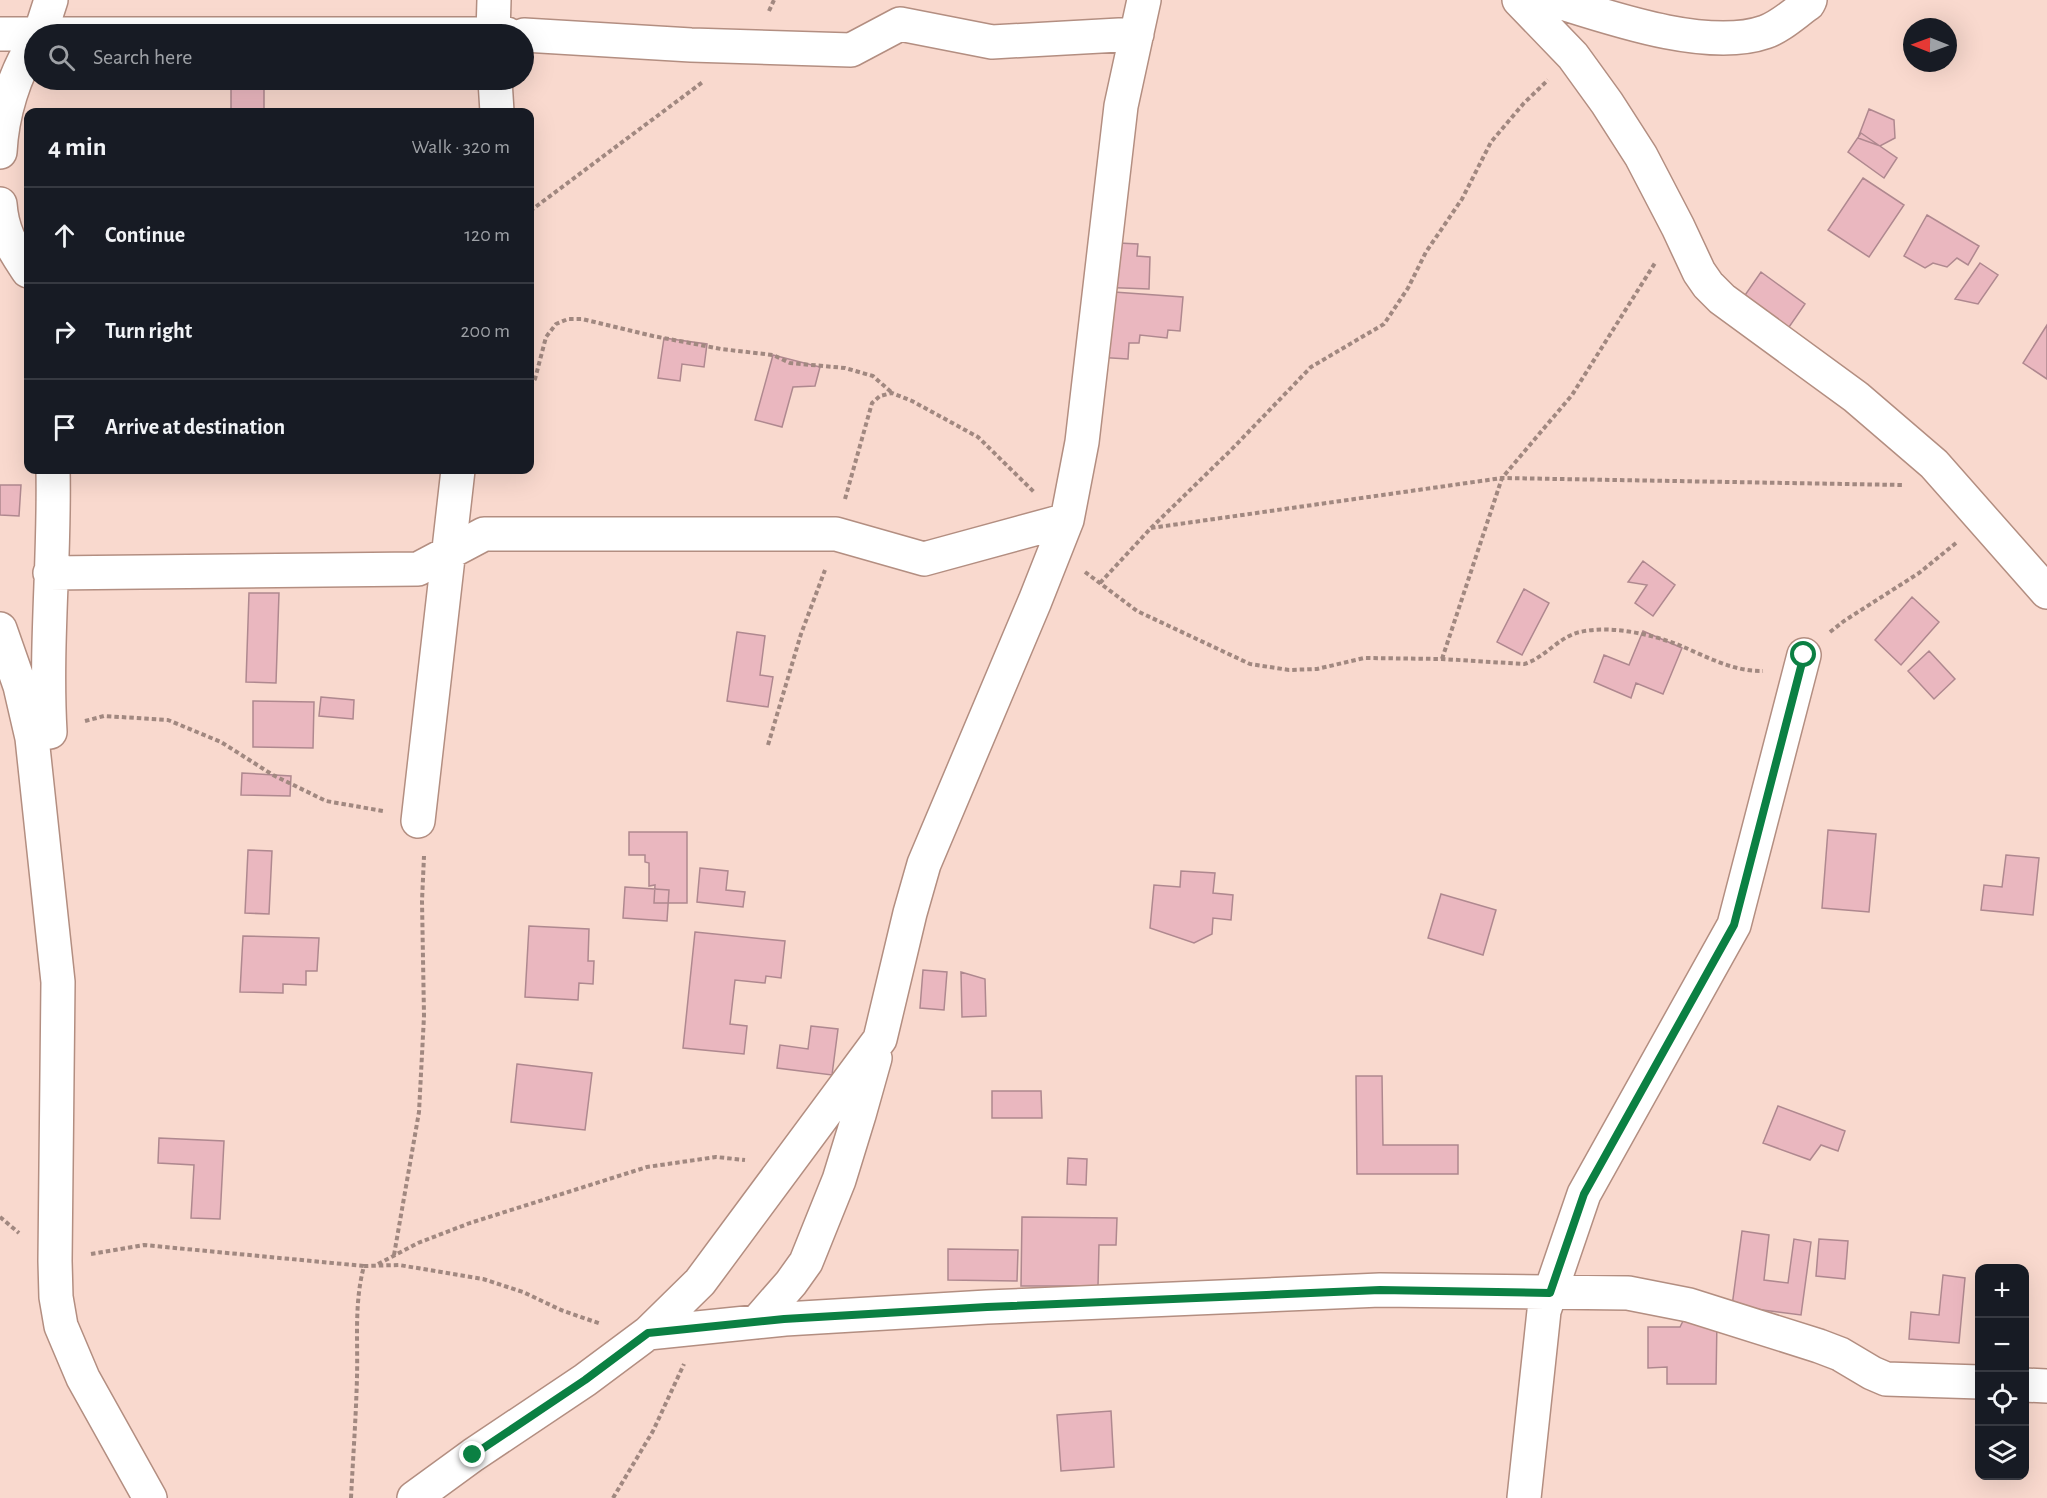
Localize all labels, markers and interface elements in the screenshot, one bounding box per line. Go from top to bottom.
north arrow [1903,18,1957,72]
search box [24,24,534,90]
icon: search [45,41,78,74]
text: Search here [93,46,192,68]
text: 4 min [48,134,107,160]
text: Walk · 320 m [412,137,510,157]
icon: ahead [48,219,81,252]
text: Continue [105,224,185,246]
text: 120 m [464,225,510,245]
icon: right [48,315,81,348]
text: Turn right [105,320,192,342]
text: 200 m [460,321,510,341]
icon: arrive [48,411,81,444]
text: Arrive at destination [105,416,285,438]
route start [1790,641,1816,667]
map controls [1975,1264,2029,1480]
button: + [1975,1264,2029,1318]
button: − [1975,1318,2029,1372]
button: locate [1975,1372,2029,1426]
button: layers [1975,1426,2029,1480]
route end [459,1441,485,1467]

